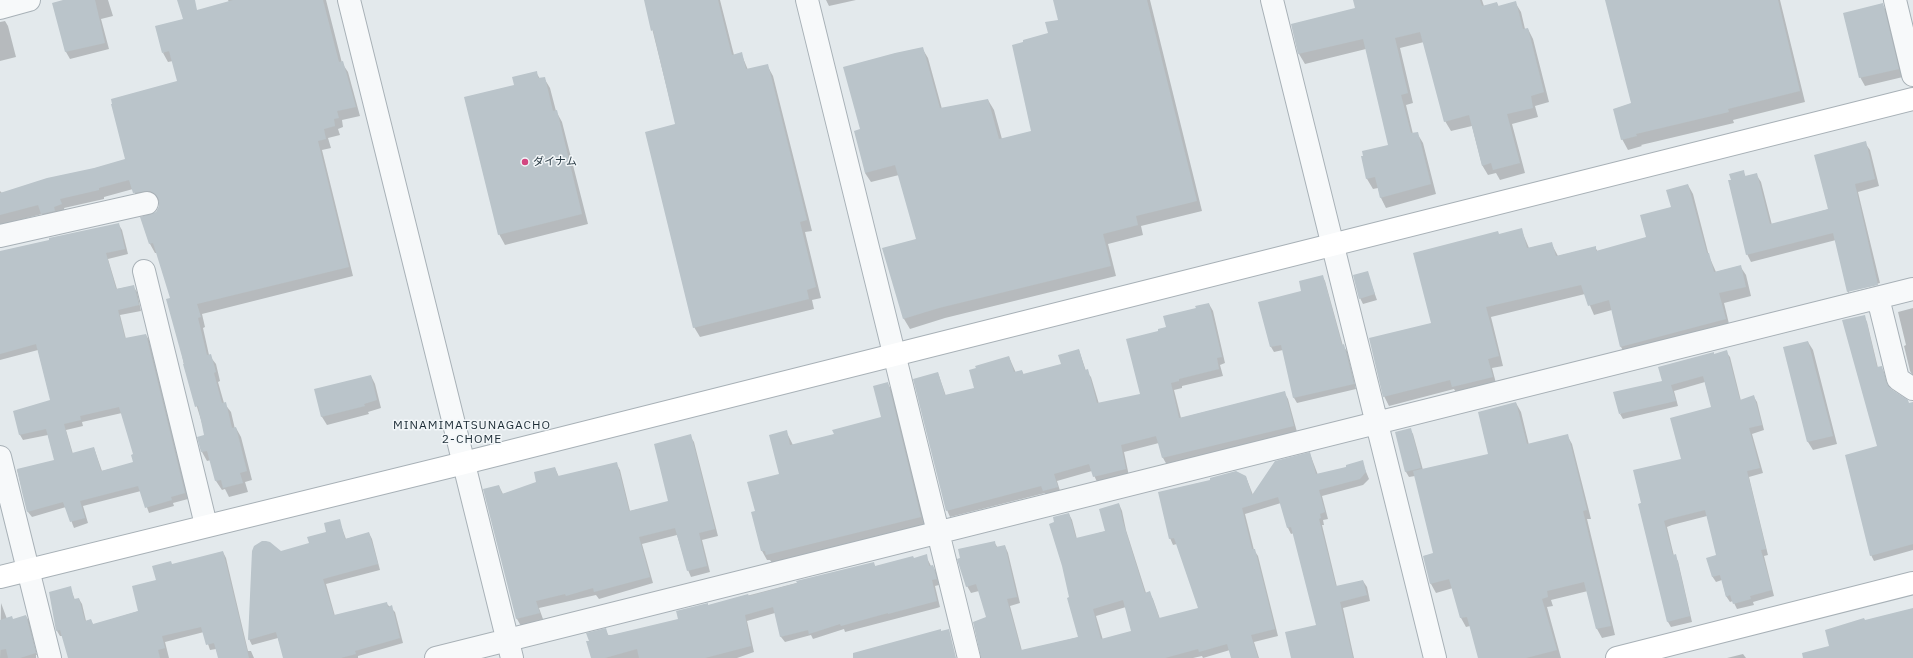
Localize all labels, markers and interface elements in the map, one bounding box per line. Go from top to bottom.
place label: ダイナム [533,155,577,169]
marker: ダイナム [520,157,530,167]
district label: MINAMIMATSUNAGACHO 2-CHOME [393,419,551,447]

